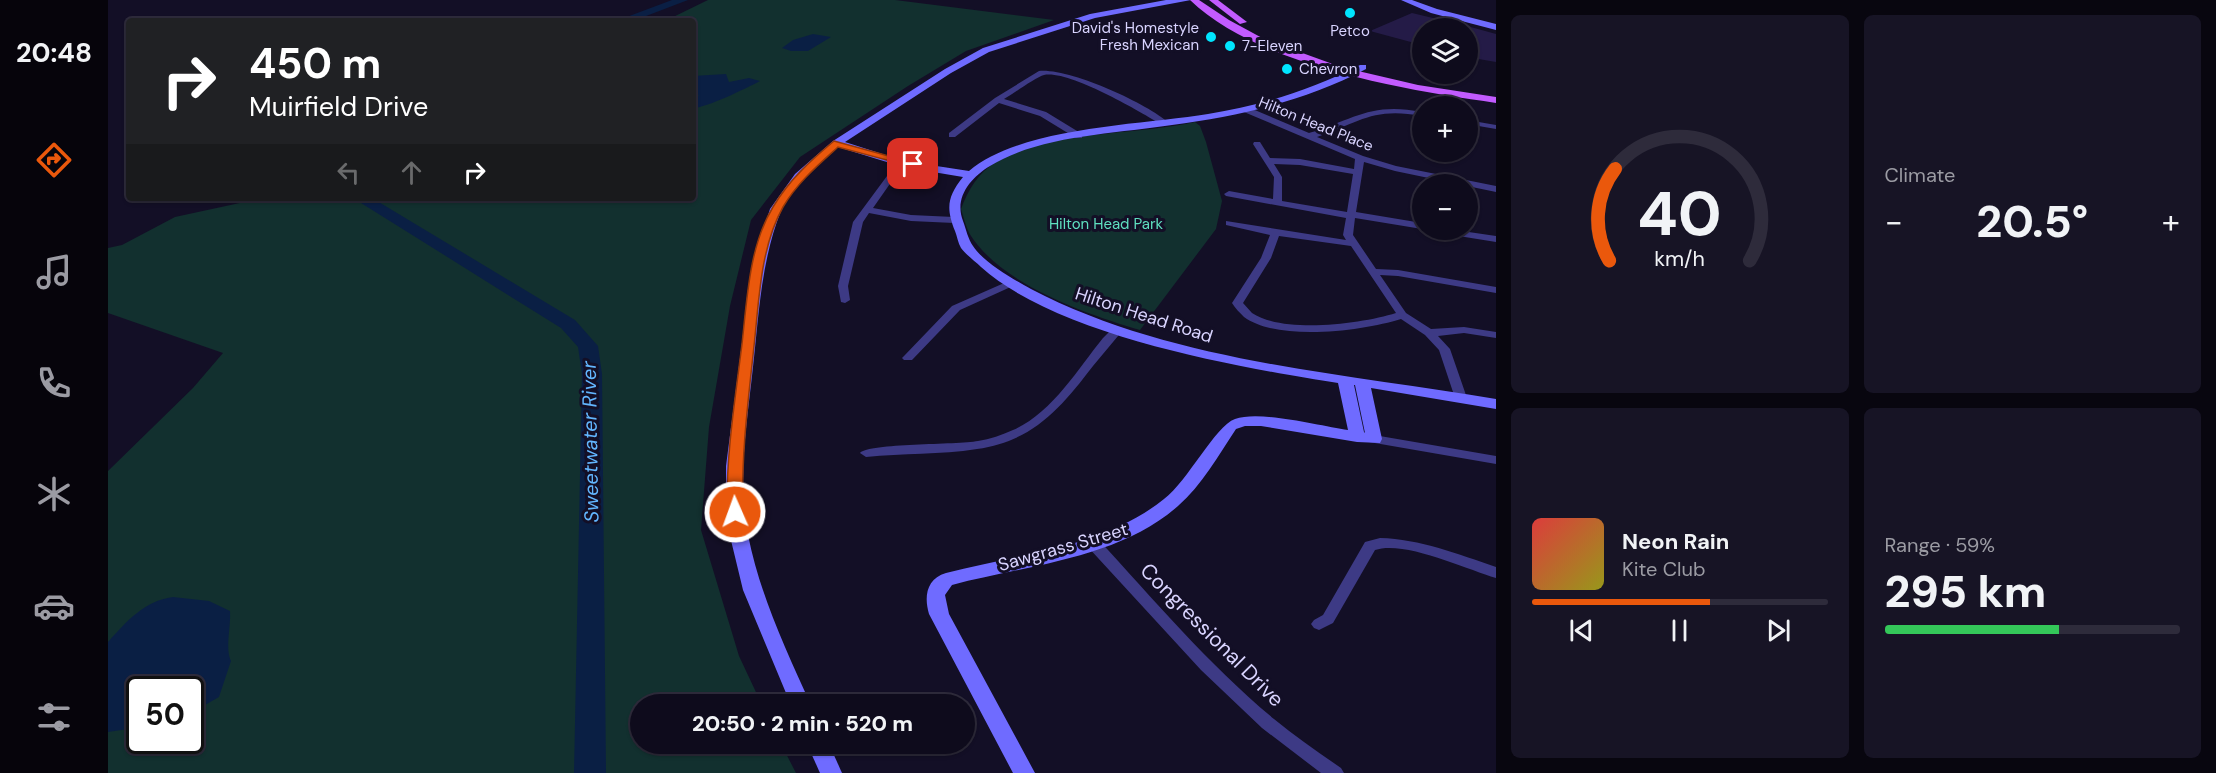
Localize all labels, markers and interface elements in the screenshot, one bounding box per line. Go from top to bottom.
marker: Petco [1343,6,1357,20]
place label: David's Homestyle Fresh Mexican [1072,18,1199,55]
map controls [1412,18,1478,240]
button: layers [1412,18,1478,84]
place label: Petco [1330,21,1370,41]
marker: David's Homestyle Fresh Mexican [1204,30,1218,44]
text: 20:48 [16,35,92,70]
text: 450 m [249,36,381,91]
place label: 7-Eleven [1242,36,1302,56]
marker: 7-Eleven [1223,39,1237,53]
icon: right [150,42,228,120]
place label: Chevron [1299,59,1357,79]
marker: Chevron [1280,62,1294,76]
text: Muirfield Drive [249,89,428,124]
street label: Hilton Head Place [1256,92,1376,156]
button: + [1412,96,1478,162]
pin [887,138,938,189]
icon: directions [33,139,75,181]
icon: arrive [896,147,929,180]
icon: left [332,156,365,189]
icon: ahead [395,156,428,189]
icon: right [458,156,491,189]
text: Climate [1885,162,1955,188]
text: 40 [1638,173,1722,254]
button: − [1412,174,1478,240]
text: 20.5° [1976,192,2088,251]
text: − [1885,200,1903,243]
text: + [2162,200,2180,243]
park label: Hilton Head Park [1049,214,1164,234]
text: km/h [1654,245,1705,273]
icon: music [33,251,75,293]
street label: Hilton Head Road [1072,281,1216,349]
water label: Sweetwater River [576,361,604,523]
icon: phone [33,362,75,404]
icon: climate [33,473,75,515]
position arrow [703,480,767,544]
street label: Sawgrass Street [995,517,1131,577]
text: Neon Rain [1622,527,1729,556]
text: Range · 59% [1885,532,1995,558]
text: Kite Club [1622,556,1706,582]
street label: Congressional Drive [1134,557,1290,713]
text: 295 km [1885,562,2046,621]
icon: car [33,585,75,627]
icon: previous [1565,614,1598,647]
icon: pause [1663,614,1696,647]
icon: next [1762,614,1795,647]
speed limit sign: 50 [126,676,204,754]
icon: filters [33,696,75,738]
text: 20:50 · 2 min · 520 m [692,709,913,738]

